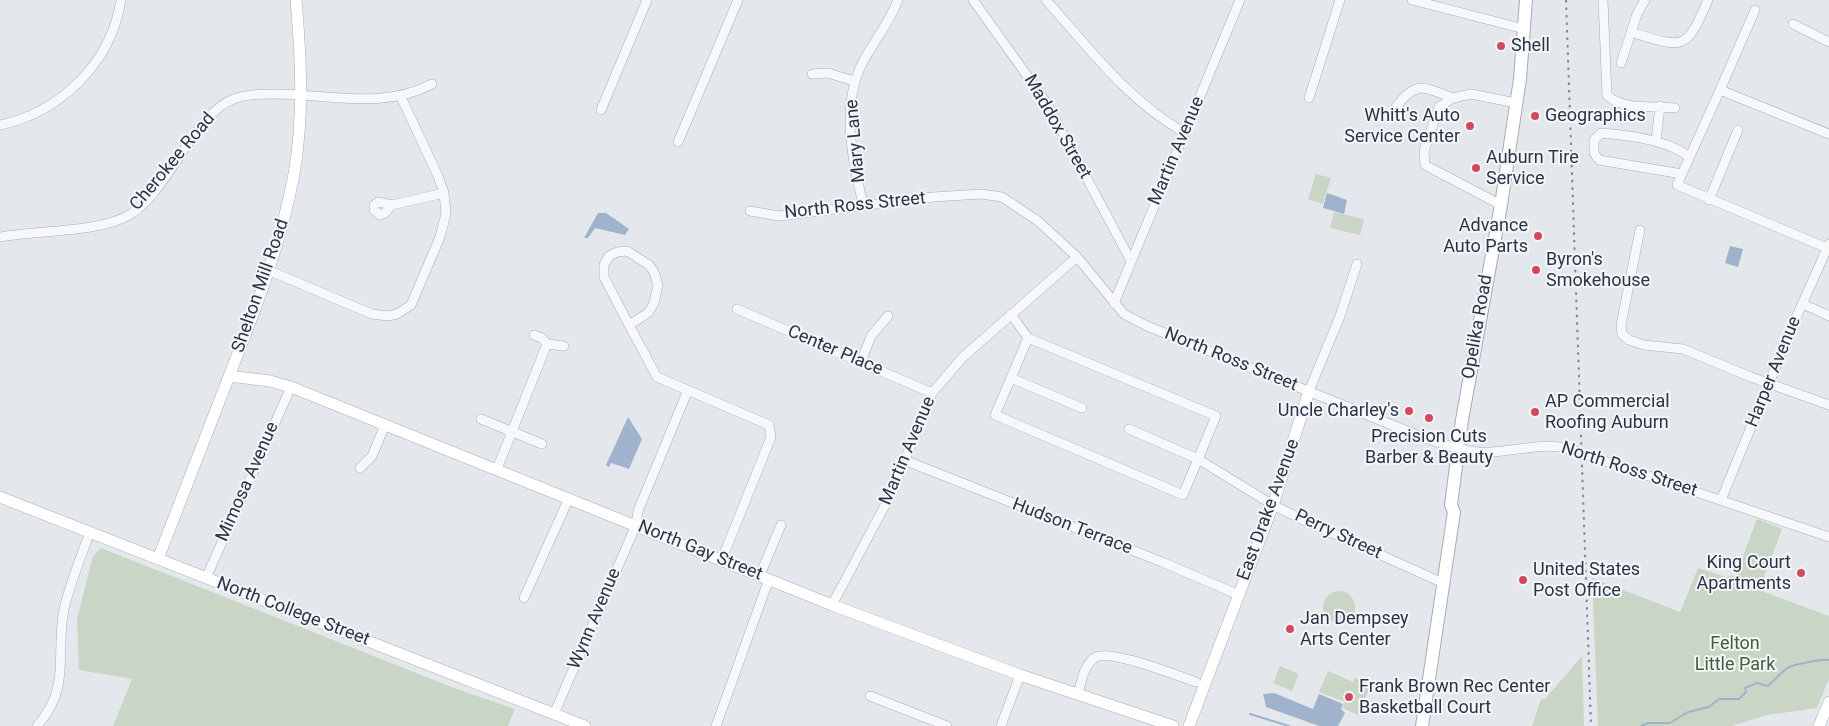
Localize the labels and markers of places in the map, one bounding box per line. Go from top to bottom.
place label: Shell [1511,35,1550,57]
marker: Shell [1495,40,1507,52]
place label: Whitt's Auto Service Center [1344,105,1460,148]
place label: Geographics [1545,105,1646,127]
marker: Geographics [1529,110,1541,122]
marker: Whitt's Auto Service Center [1464,120,1476,132]
place label: Auburn Tire Service [1486,147,1579,190]
marker: Auburn Tire Service [1470,162,1482,174]
place label: Advance Auto Parts [1443,215,1528,258]
marker: Advance Auto Parts [1532,230,1544,242]
place label: Byron's Smokehouse [1546,249,1650,292]
marker: Byron's Smokehouse [1530,264,1542,276]
place label: AP Commercial Roofing Auburn [1545,391,1670,434]
place label: Uncle Charley's [1278,400,1399,422]
marker: Uncle Charley's [1403,405,1415,417]
marker: AP Commercial Roofing Auburn [1529,406,1541,418]
marker: Precision Cuts Barber & Beauty [1423,412,1435,424]
place label: Precision Cuts Barber & Beauty [1365,426,1493,468]
place label: King Court Apartments [1696,552,1791,594]
place label: United States Post Office [1533,559,1640,602]
marker: King Court Apartments [1795,567,1807,579]
marker: United States Post Office [1517,574,1529,586]
place label: Jan Dempsey Arts Center [1300,608,1409,650]
marker: Jan Dempsey Arts Center [1284,623,1296,635]
place label: Frank Brown Rec Center Basketball Court [1359,676,1550,719]
marker: Frank Brown Rec Center Basketball Court [1343,691,1355,703]

